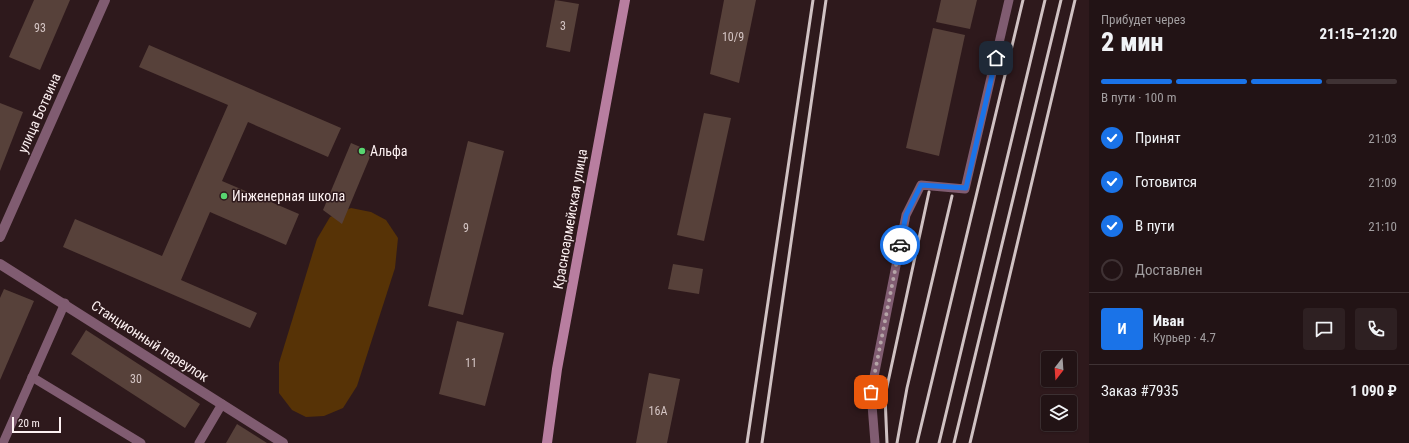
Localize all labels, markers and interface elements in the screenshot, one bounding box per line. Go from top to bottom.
text: Прибудет через [1101,12,1186,27]
house number: 3 [560,19,566,33]
house number: 93 [34,21,46,35]
text: 21:15–21:20 [1319,25,1397,43]
text: 2 мин [1101,27,1163,57]
house number: 10/9 [722,30,744,44]
pin [979,41,1013,75]
icon: home [985,47,1007,69]
street label: улица Ботвина [14,71,64,155]
text: В пути · 100 m [1101,90,1176,105]
icon: check [1101,127,1123,149]
text: Принят [1135,129,1181,147]
text: 21:03 [1368,131,1397,146]
place label: Альфа [370,143,408,159]
marker: Альфа [357,146,367,156]
street label: Красноармейская улица [550,148,590,290]
icon: check [1101,171,1123,193]
text: Готовится [1135,173,1197,191]
text: 21:09 [1368,175,1397,190]
place label: Инженерная школа [232,188,345,204]
marker: Инженерная школа [219,191,229,201]
icon: check [1101,215,1123,237]
text: В пути [1135,217,1175,235]
text: 21:10 [1368,219,1397,234]
house number: 9 [463,221,469,235]
courier [880,225,920,265]
icon: car [889,234,911,256]
text: Доставлен [1135,261,1203,279]
street label: Станционный переулок [88,297,212,385]
button: chat [1303,308,1345,350]
button: phone [1355,308,1397,350]
text: Иван [1153,312,1184,330]
text: И [1117,320,1127,338]
text: Курьер · 4.7 [1153,330,1216,345]
north arrow [1041,351,1077,387]
map controls [1041,351,1077,431]
house number: 11 [465,356,477,370]
house number: 30 [130,372,142,386]
pin [854,375,888,409]
icon: bag [860,381,882,403]
text: Заказ #7935 [1101,382,1178,400]
text: 1 090 ₽ [1350,382,1397,400]
button: layers [1041,395,1077,431]
house number: 16А [649,404,667,418]
scale bar [12,415,61,434]
text: 20 m [18,417,40,430]

